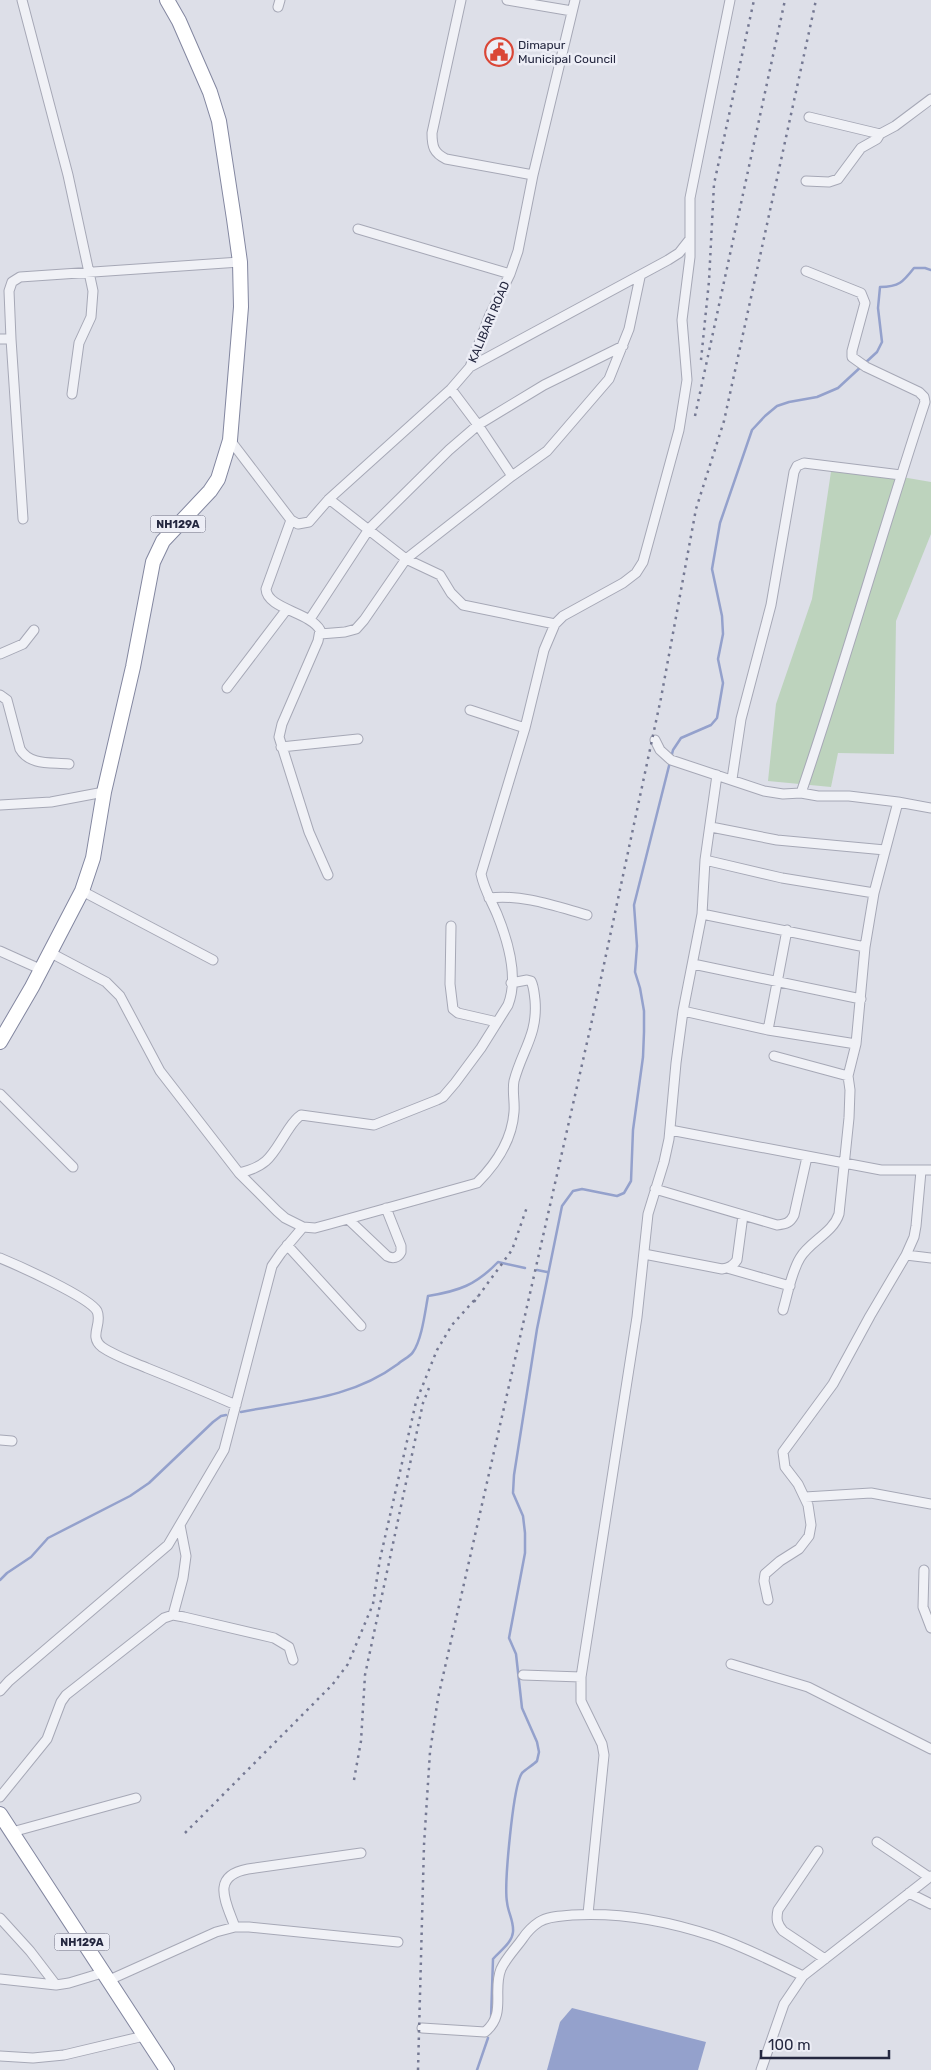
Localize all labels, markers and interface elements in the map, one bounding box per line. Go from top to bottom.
public building icon: Dimapur Municipal Council [484,37,514,67]
place label: Dimapur Municipal Council [518,38,616,66]
street label: KALIBARI ROAD [465,279,513,365]
road number: NH129A [150,516,206,532]
road number: NH129A [54,1934,110,1950]
scale bar [761,2028,888,2060]
text: 100 m [768,2036,810,2054]

